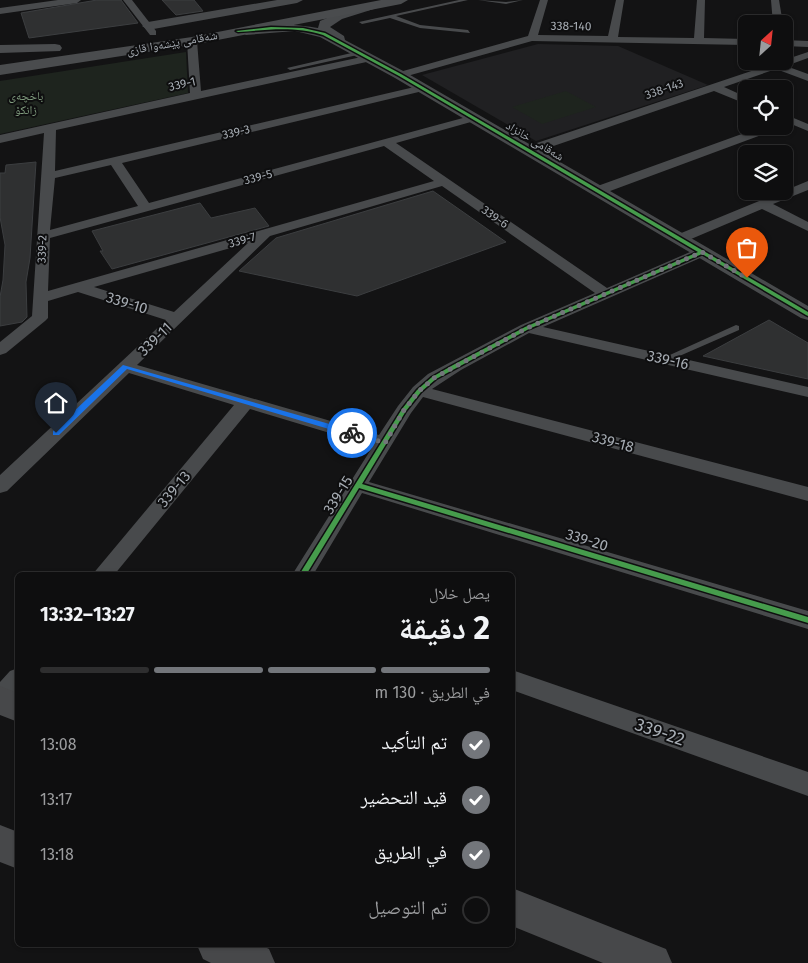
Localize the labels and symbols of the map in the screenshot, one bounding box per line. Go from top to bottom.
north arrow [738,15,792,70]
street label: 338-140 [550,19,592,33]
street label: شەقامی پێشەوا قازی [126,28,219,58]
street label: 339-1 [167,74,197,94]
street label: 338-143 [643,76,685,102]
park label: باخچەی زانکۆ [9,89,43,117]
street label: شەقامی خانزاد [504,118,567,164]
street label: 339-3 [221,122,251,142]
street label: 339-5 [242,167,274,187]
street label: 339-6 [479,203,511,231]
pin [726,227,768,278]
street label: 339-7 [227,229,257,251]
street label: 339-2 [35,235,49,263]
street label: 339-10 [104,288,150,318]
street label: 339-11 [134,318,176,360]
street label: 339-16 [645,346,691,374]
pin [35,382,77,433]
courier [327,408,377,458]
street label: 339-18 [590,428,636,456]
street label: 339-13 [154,467,194,511]
street label: 339-15 [319,473,357,517]
street label: 339-20 [564,525,610,555]
street label: 339-22 [632,713,688,751]

